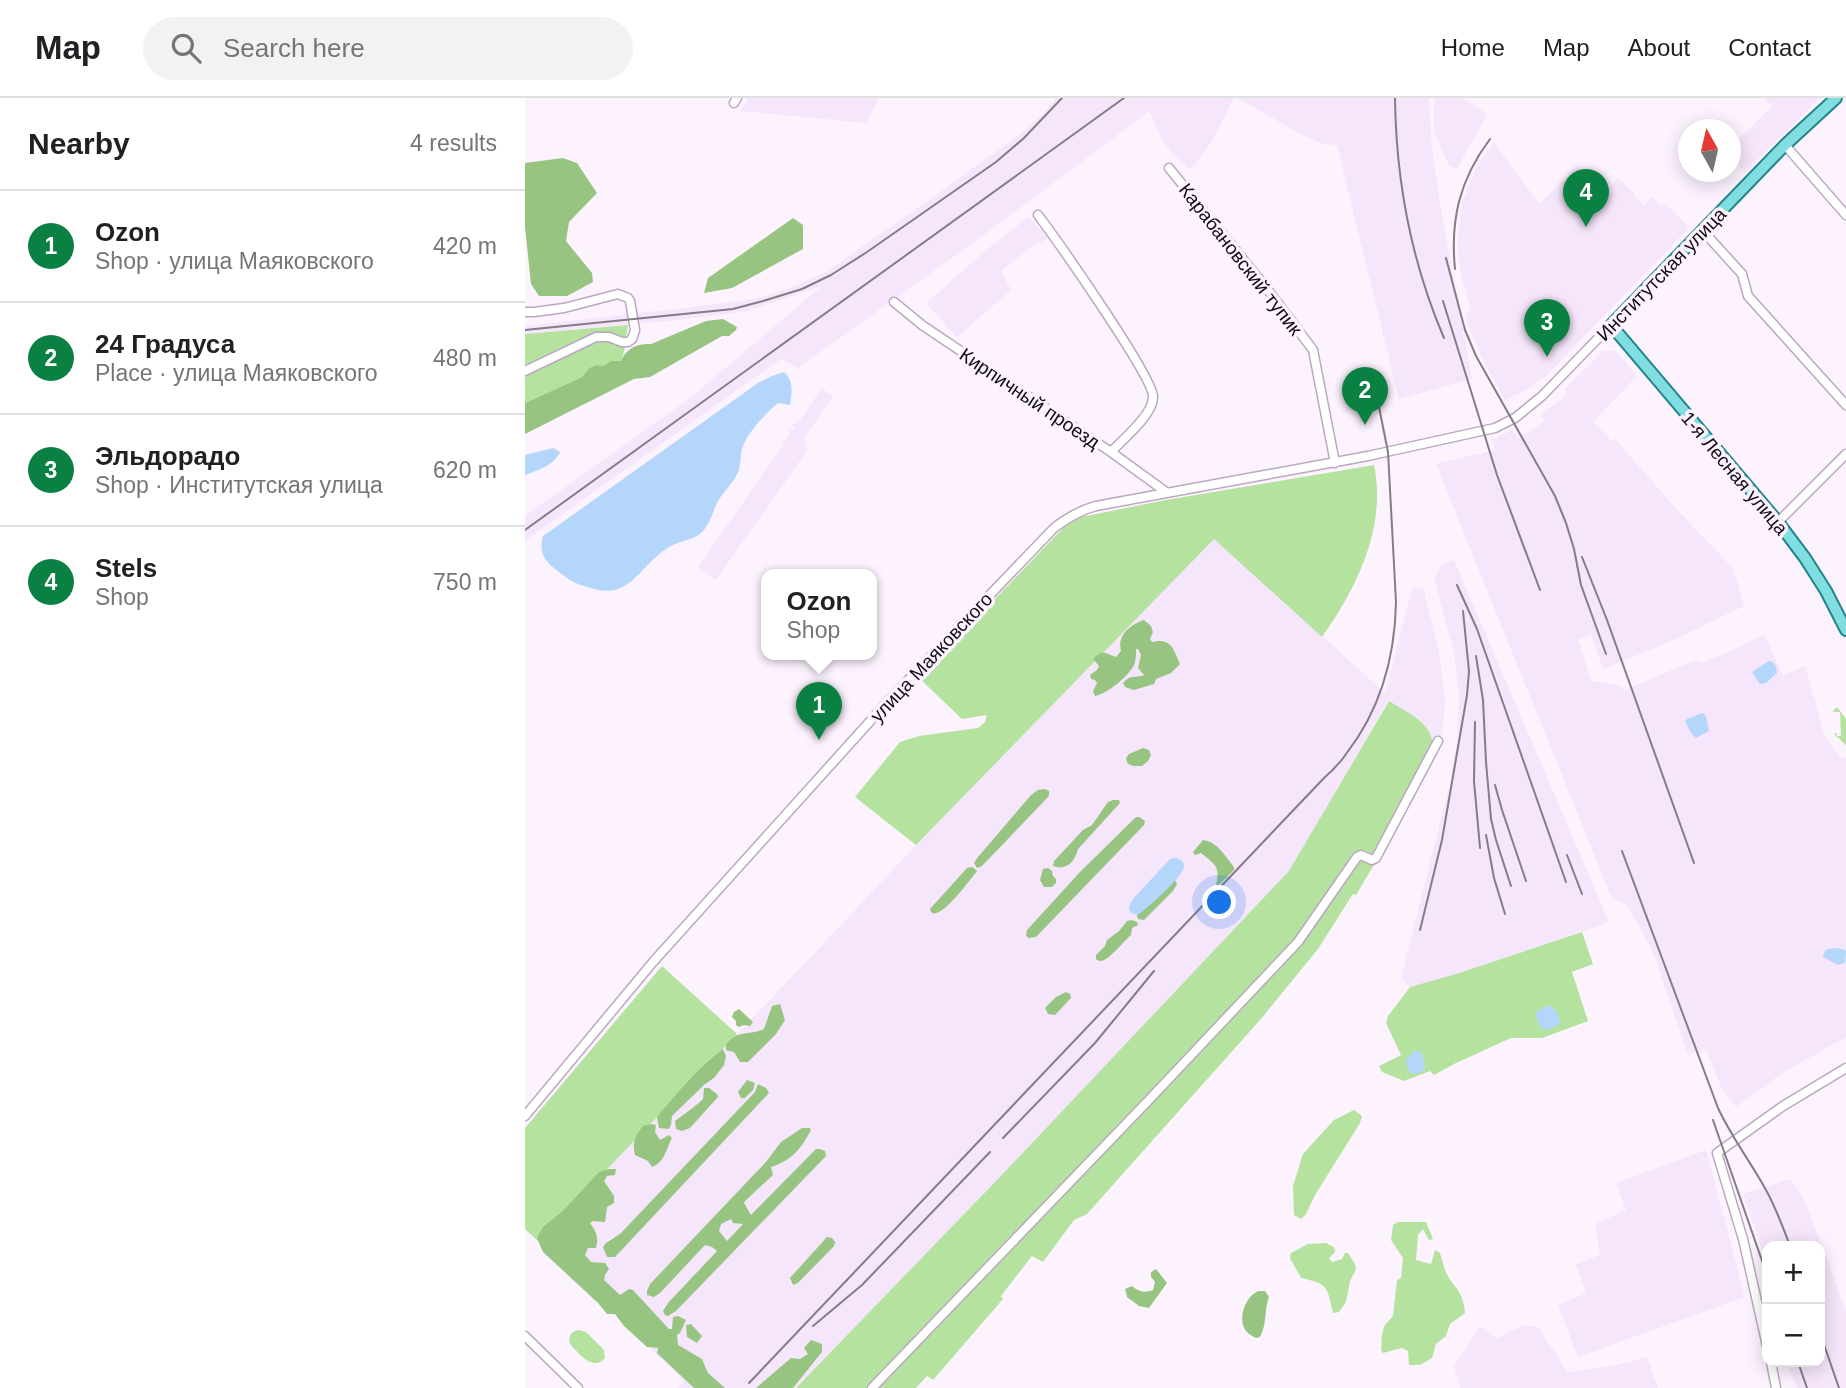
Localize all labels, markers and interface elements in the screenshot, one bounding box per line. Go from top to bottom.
search box [143,17,633,80]
text: Map [35,29,101,66]
icon: search [167,29,205,67]
text: Search here [223,33,365,63]
text: Home [1441,34,1505,61]
text: Map [1543,34,1590,61]
text: About [1628,34,1690,61]
text: Contact [1728,34,1811,61]
north arrow [1678,119,1741,182]
text: Nearby [28,127,130,160]
text: 4 results [410,130,497,156]
pin: 4 [1563,169,1609,227]
street label: Карабановский тупик [1175,179,1307,340]
street label: Институтская улица [1593,203,1731,345]
text: Ozon [95,217,160,247]
text: 1 [45,233,57,259]
text: 420 m [433,233,497,259]
text: Shop · улица Маяковского [95,248,374,274]
pin: 3 [1524,299,1570,357]
text: 24 Градуса [95,329,235,359]
street label: Кирпичный проезд [956,344,1104,453]
text: 2 [45,345,57,371]
text: 480 m [433,345,497,371]
text: Place · улица Маяковского [95,360,378,386]
pin: 2 [1342,367,1388,425]
street label: 1-я Лесная улица [1677,408,1792,539]
text: Эльдорадо [95,441,240,471]
text: 3 [45,457,57,483]
text: 620 m [433,457,497,483]
text: Shop · Институтская улица [95,472,383,498]
text: Stels [95,553,157,583]
text: 4 [45,569,57,595]
text: 750 m [433,569,497,595]
popup [761,569,877,660]
text: Shop [95,584,149,610]
text: Ozon [787,586,852,616]
street label: улица Маяковского [866,588,997,726]
text: Shop [787,617,840,643]
pin: 1 [796,682,842,740]
your location [1202,885,1236,919]
map controls [1762,1241,1825,1367]
button: + [1762,1241,1825,1304]
button: − [1762,1304,1825,1367]

